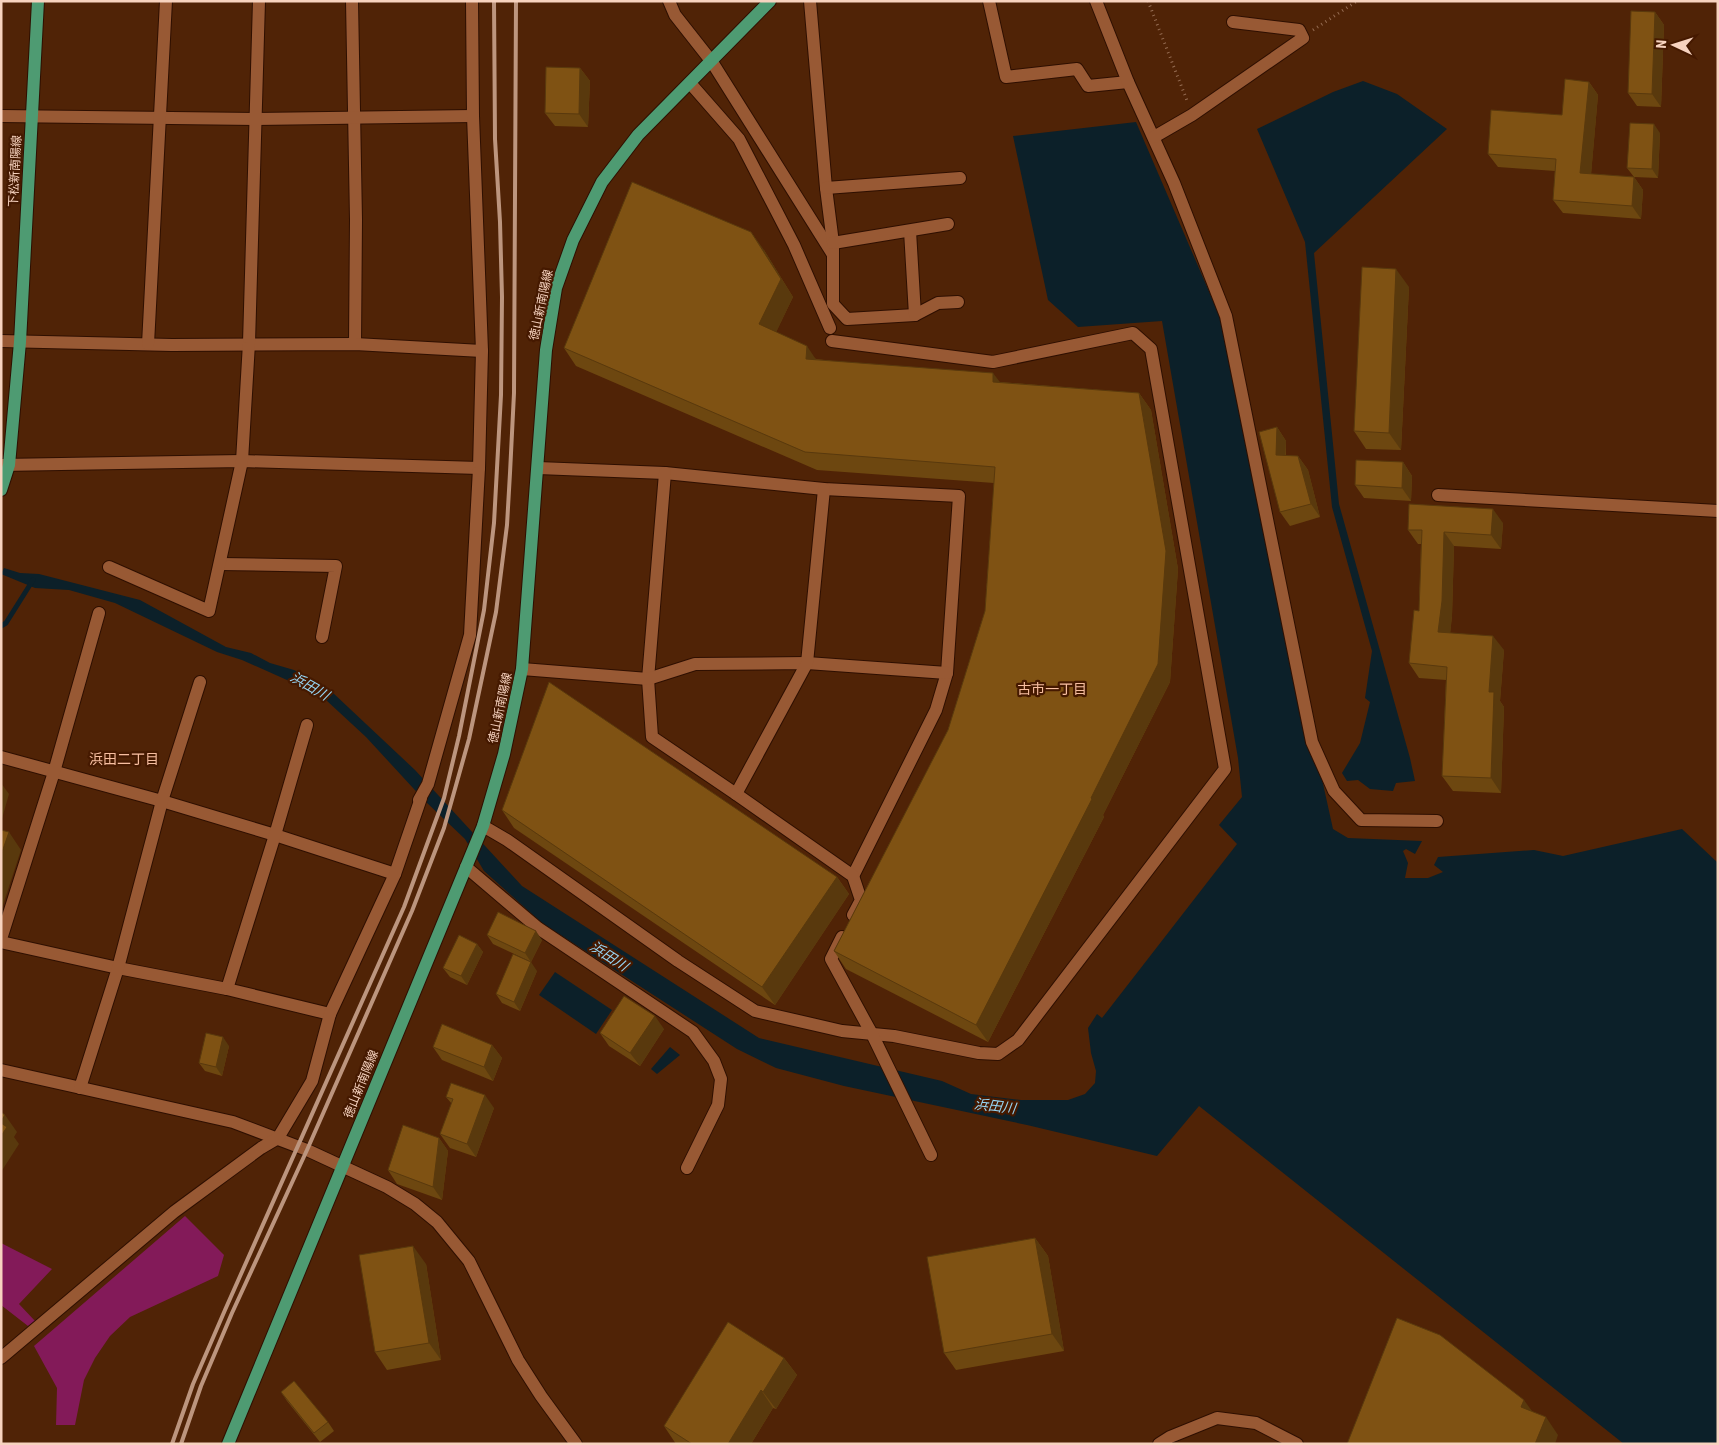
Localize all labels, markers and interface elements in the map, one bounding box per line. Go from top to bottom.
north arrow [1649,20,1699,70]
text: N [1653,39,1669,49]
street label: 下松新南陽線 [6,135,24,207]
street label: 徳山新南陽線 [527,268,555,342]
water label: 浜田川 [288,669,334,704]
street label: 徳山新南陽線 [486,671,514,745]
district label: 古市一丁目 [1017,681,1087,697]
district label: 浜田二丁目 [89,751,159,767]
water label: 浜田川 [587,938,633,975]
street label: 徳山新南陽線 [341,1048,381,1120]
water label: 浜田川 [973,1096,1019,1117]

